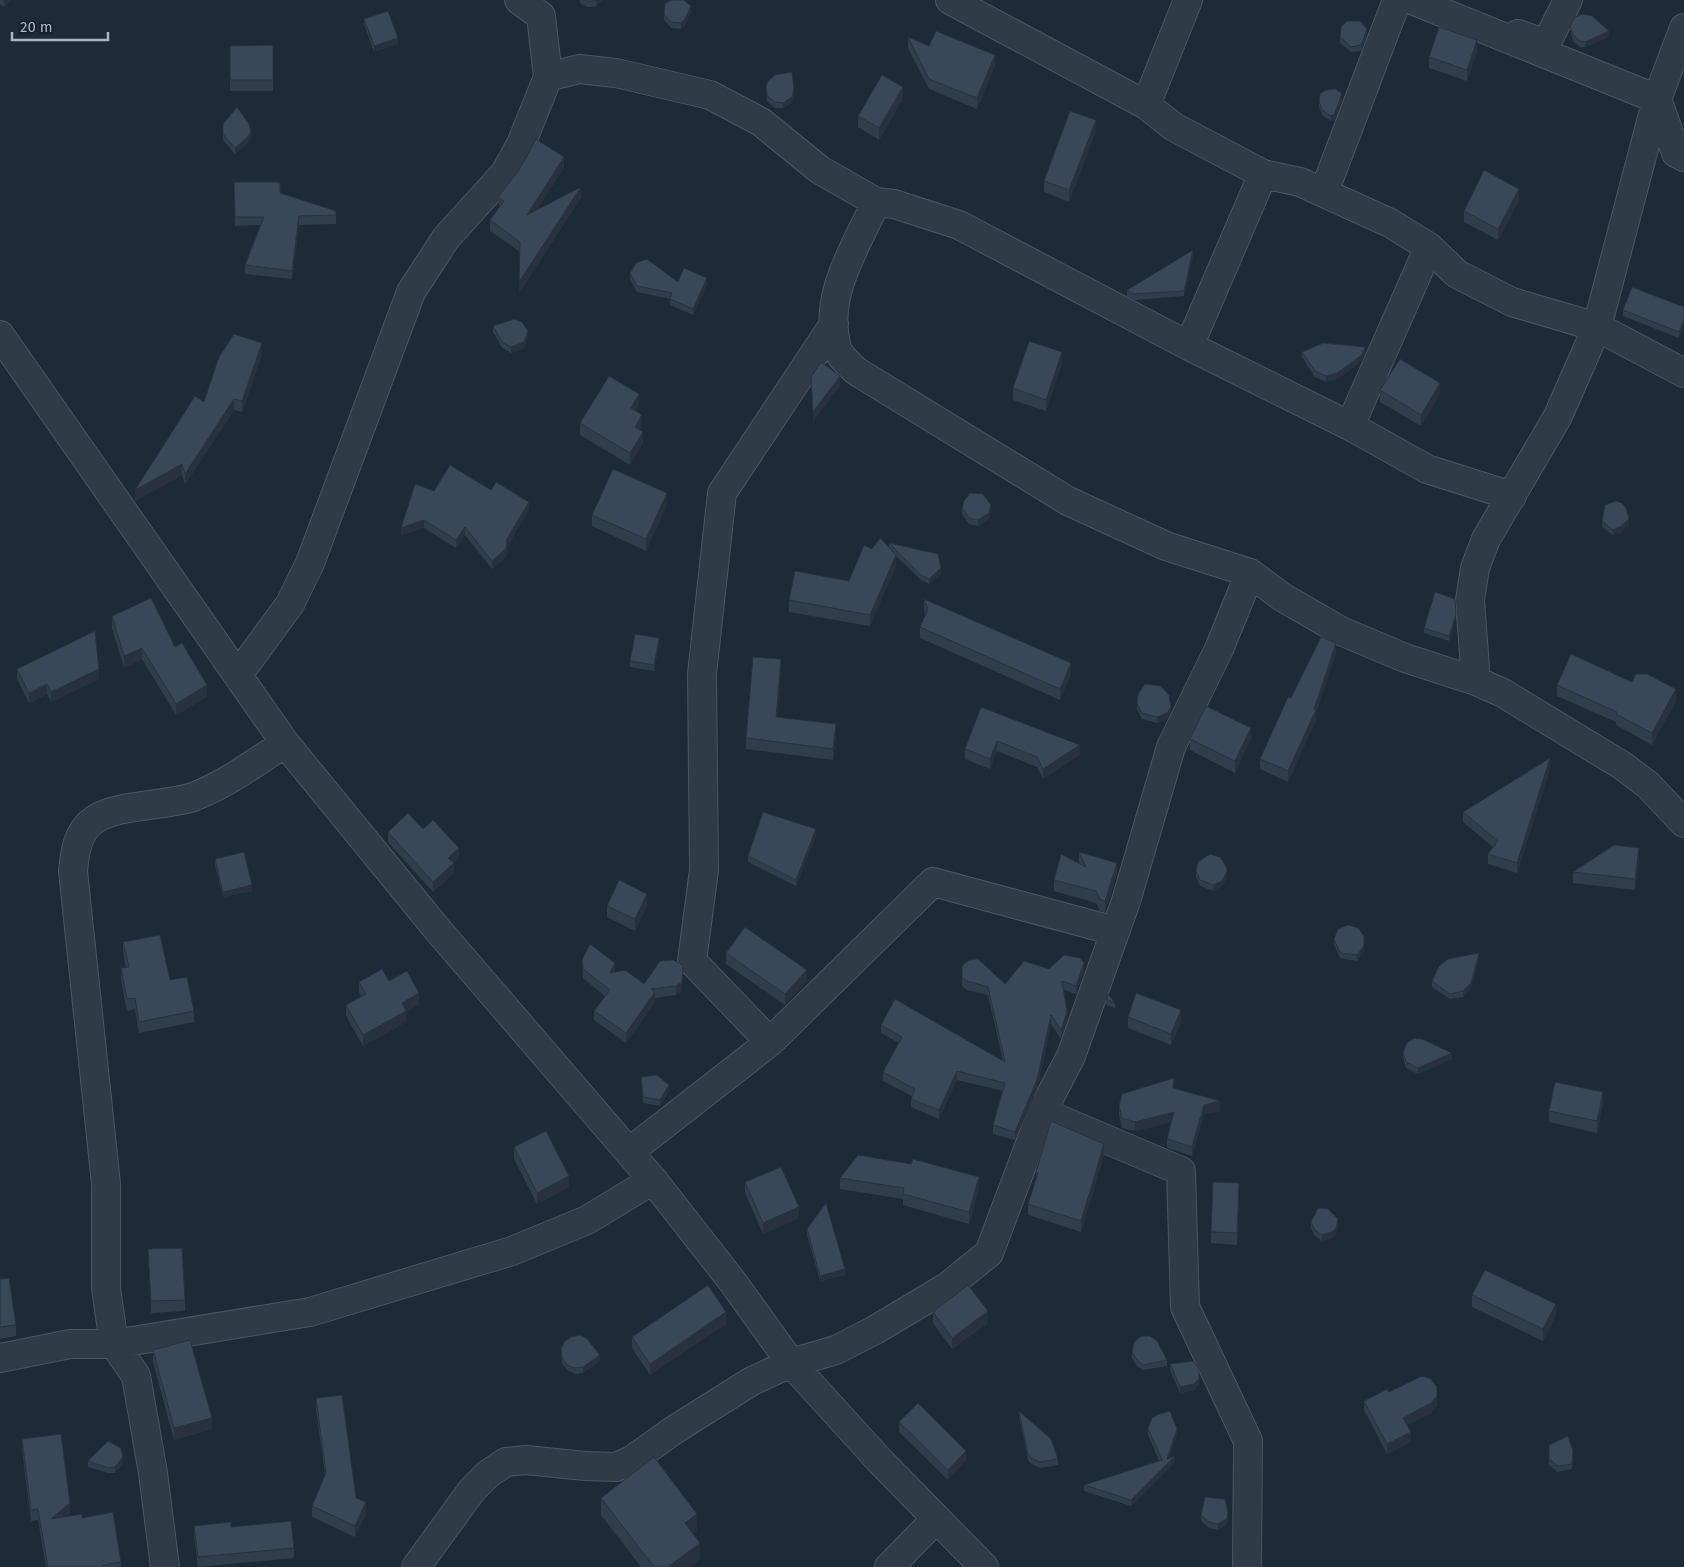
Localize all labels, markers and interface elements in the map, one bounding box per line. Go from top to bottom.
scale bar [12,10,109,42]
text: 20 m [20,18,53,36]

